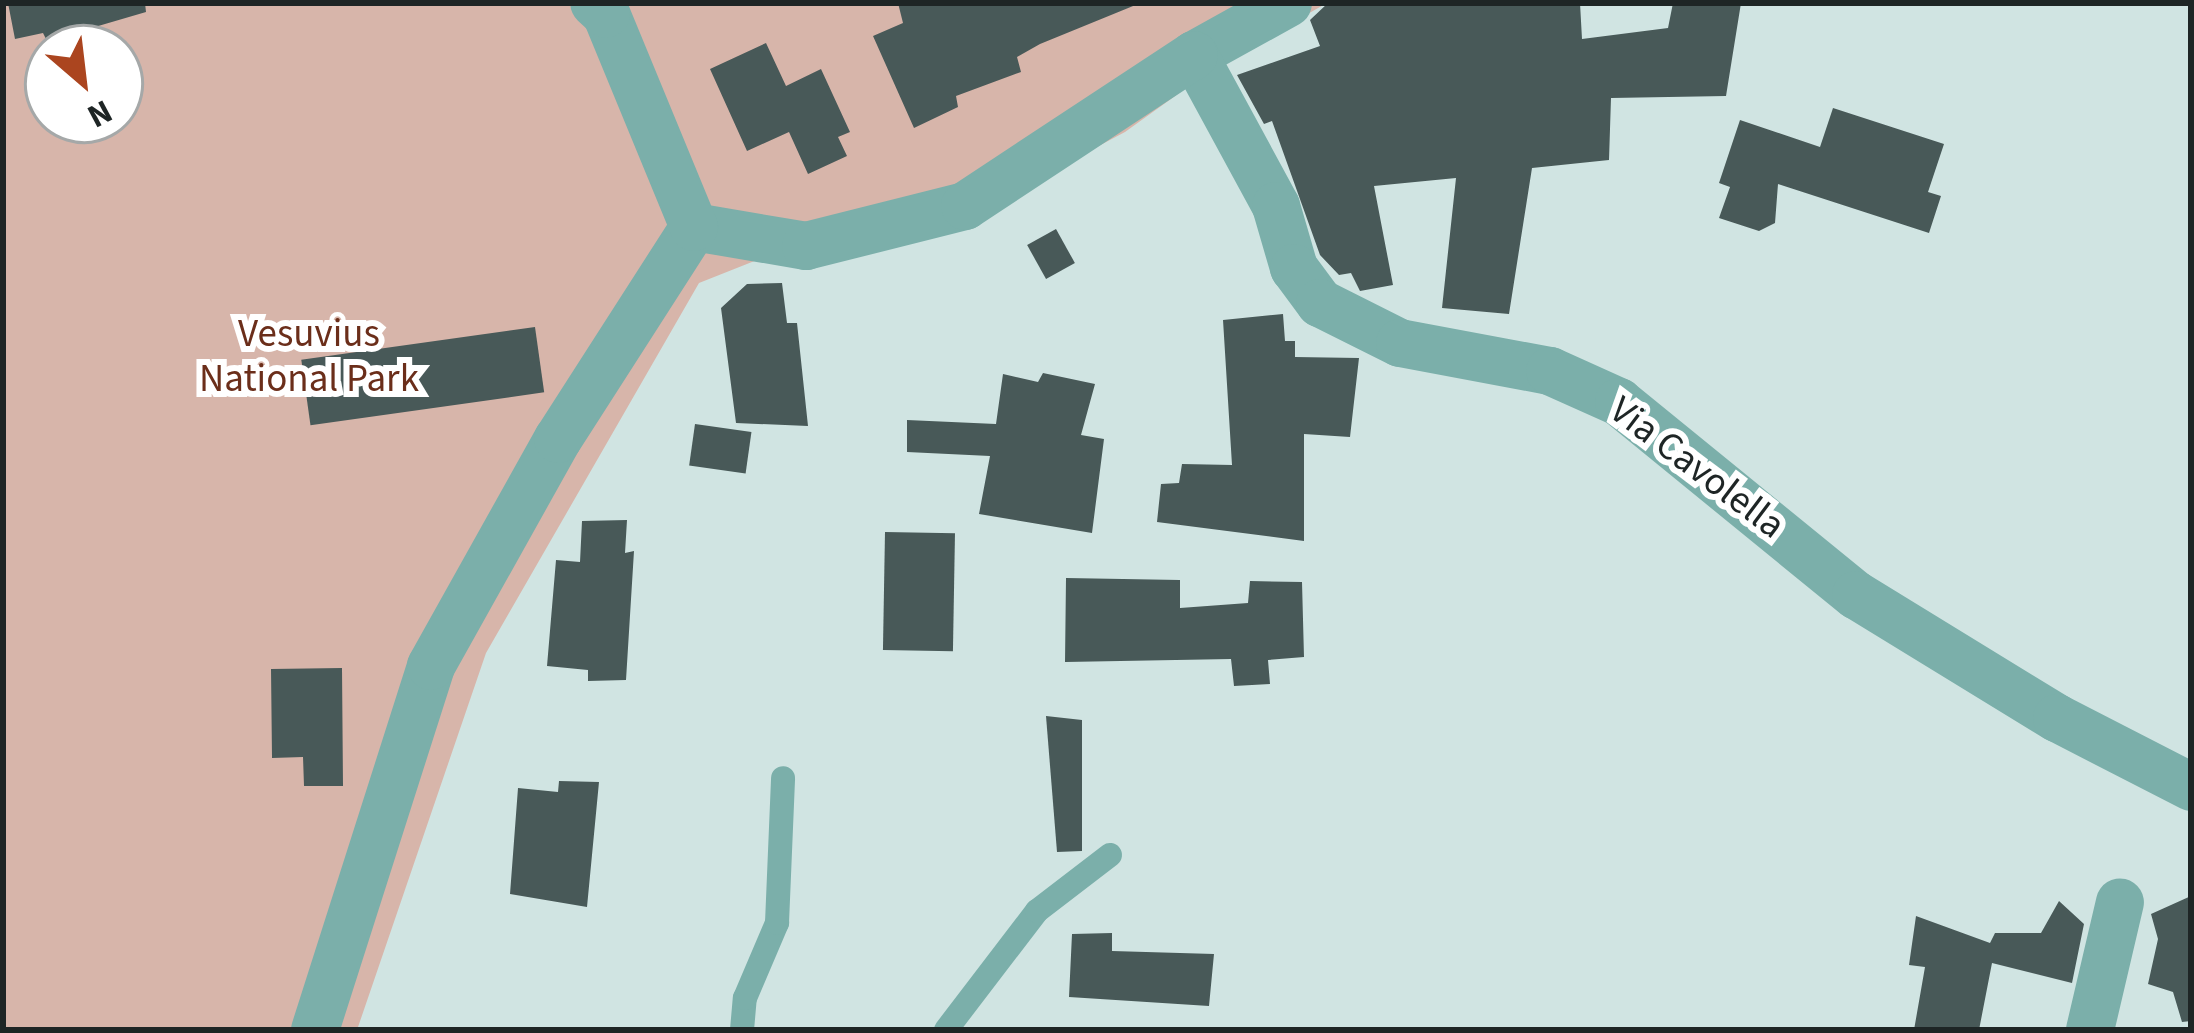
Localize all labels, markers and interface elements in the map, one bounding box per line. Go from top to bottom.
north arrow [24,24,144,144]
text: N [79,88,120,139]
park label: Vesuvius National Park [199,312,419,403]
street label: Via Cavolella [1600,387,1794,549]

